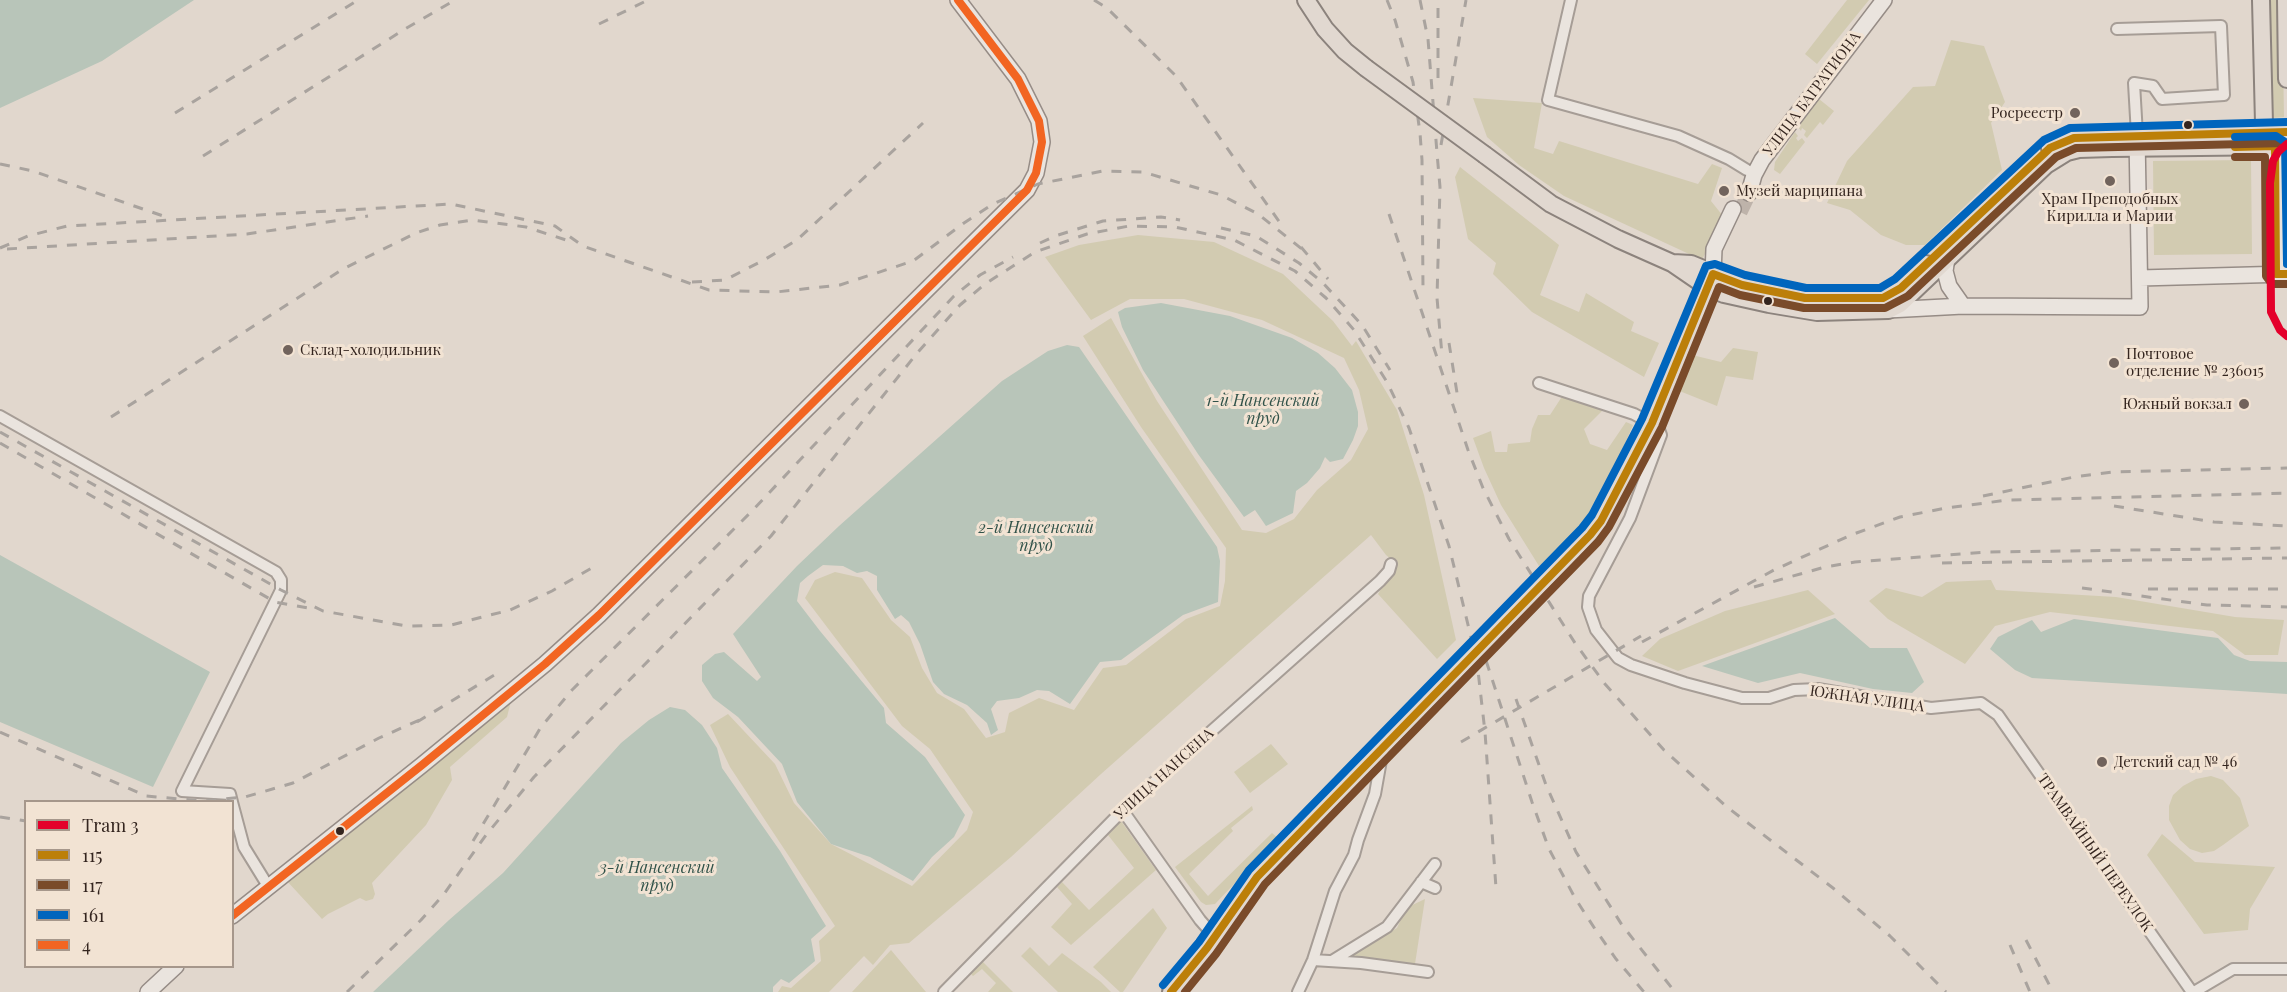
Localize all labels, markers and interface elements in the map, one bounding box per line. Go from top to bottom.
street label: УЛИЦА БАГРАТИОНА [1759,28,1865,160]
place label: Росреестр [1991,104,2063,122]
marker: Росреестр [2068,106,2082,120]
unlabelled marker [2182,119,2194,131]
marker: Храм Преподобных Кирилла и Марии [2103,174,2117,188]
place label: Музей марципана [1736,182,1863,200]
marker: Музей марципана [1717,184,1731,198]
place label: Храм Преподобных Кирилла и Марии [2042,190,2178,225]
unlabelled marker [1762,295,1774,307]
place label: Склад-холодильник [300,341,441,359]
marker: Склад-холодильник [281,343,295,357]
place label: Почтовое отделение № 236015 [2126,345,2264,380]
marker: Почтовое отделение № 236015 [2107,356,2121,370]
water label: 1-й Нансенский пруд [1206,391,1320,429]
place label: Южный вокзал [2123,395,2232,413]
marker: Южный вокзал [2237,397,2251,411]
water label: 2-й Нансенский пруд [978,518,1094,556]
street label: ЮЖНАЯ УЛИЦА [1809,682,1925,716]
street label: УЛИЦА НАНСЕНА [1111,725,1217,823]
place label: Детский сад № 46 [2114,753,2237,771]
marker: Детский сад № 46 [2095,755,2109,769]
street label: ТРАМВАЙНЫЙ ПЕРЕУЛОК [2033,771,2157,935]
legend [24,800,234,968]
text: Tram 3 [82,813,139,837]
unlabelled marker [334,825,346,837]
text: 115 [82,843,103,867]
water label: 3-й Нансенский пруд [599,858,715,896]
text: 117 [82,873,103,897]
text: 161 [82,903,105,927]
text: 4 [82,933,91,957]

